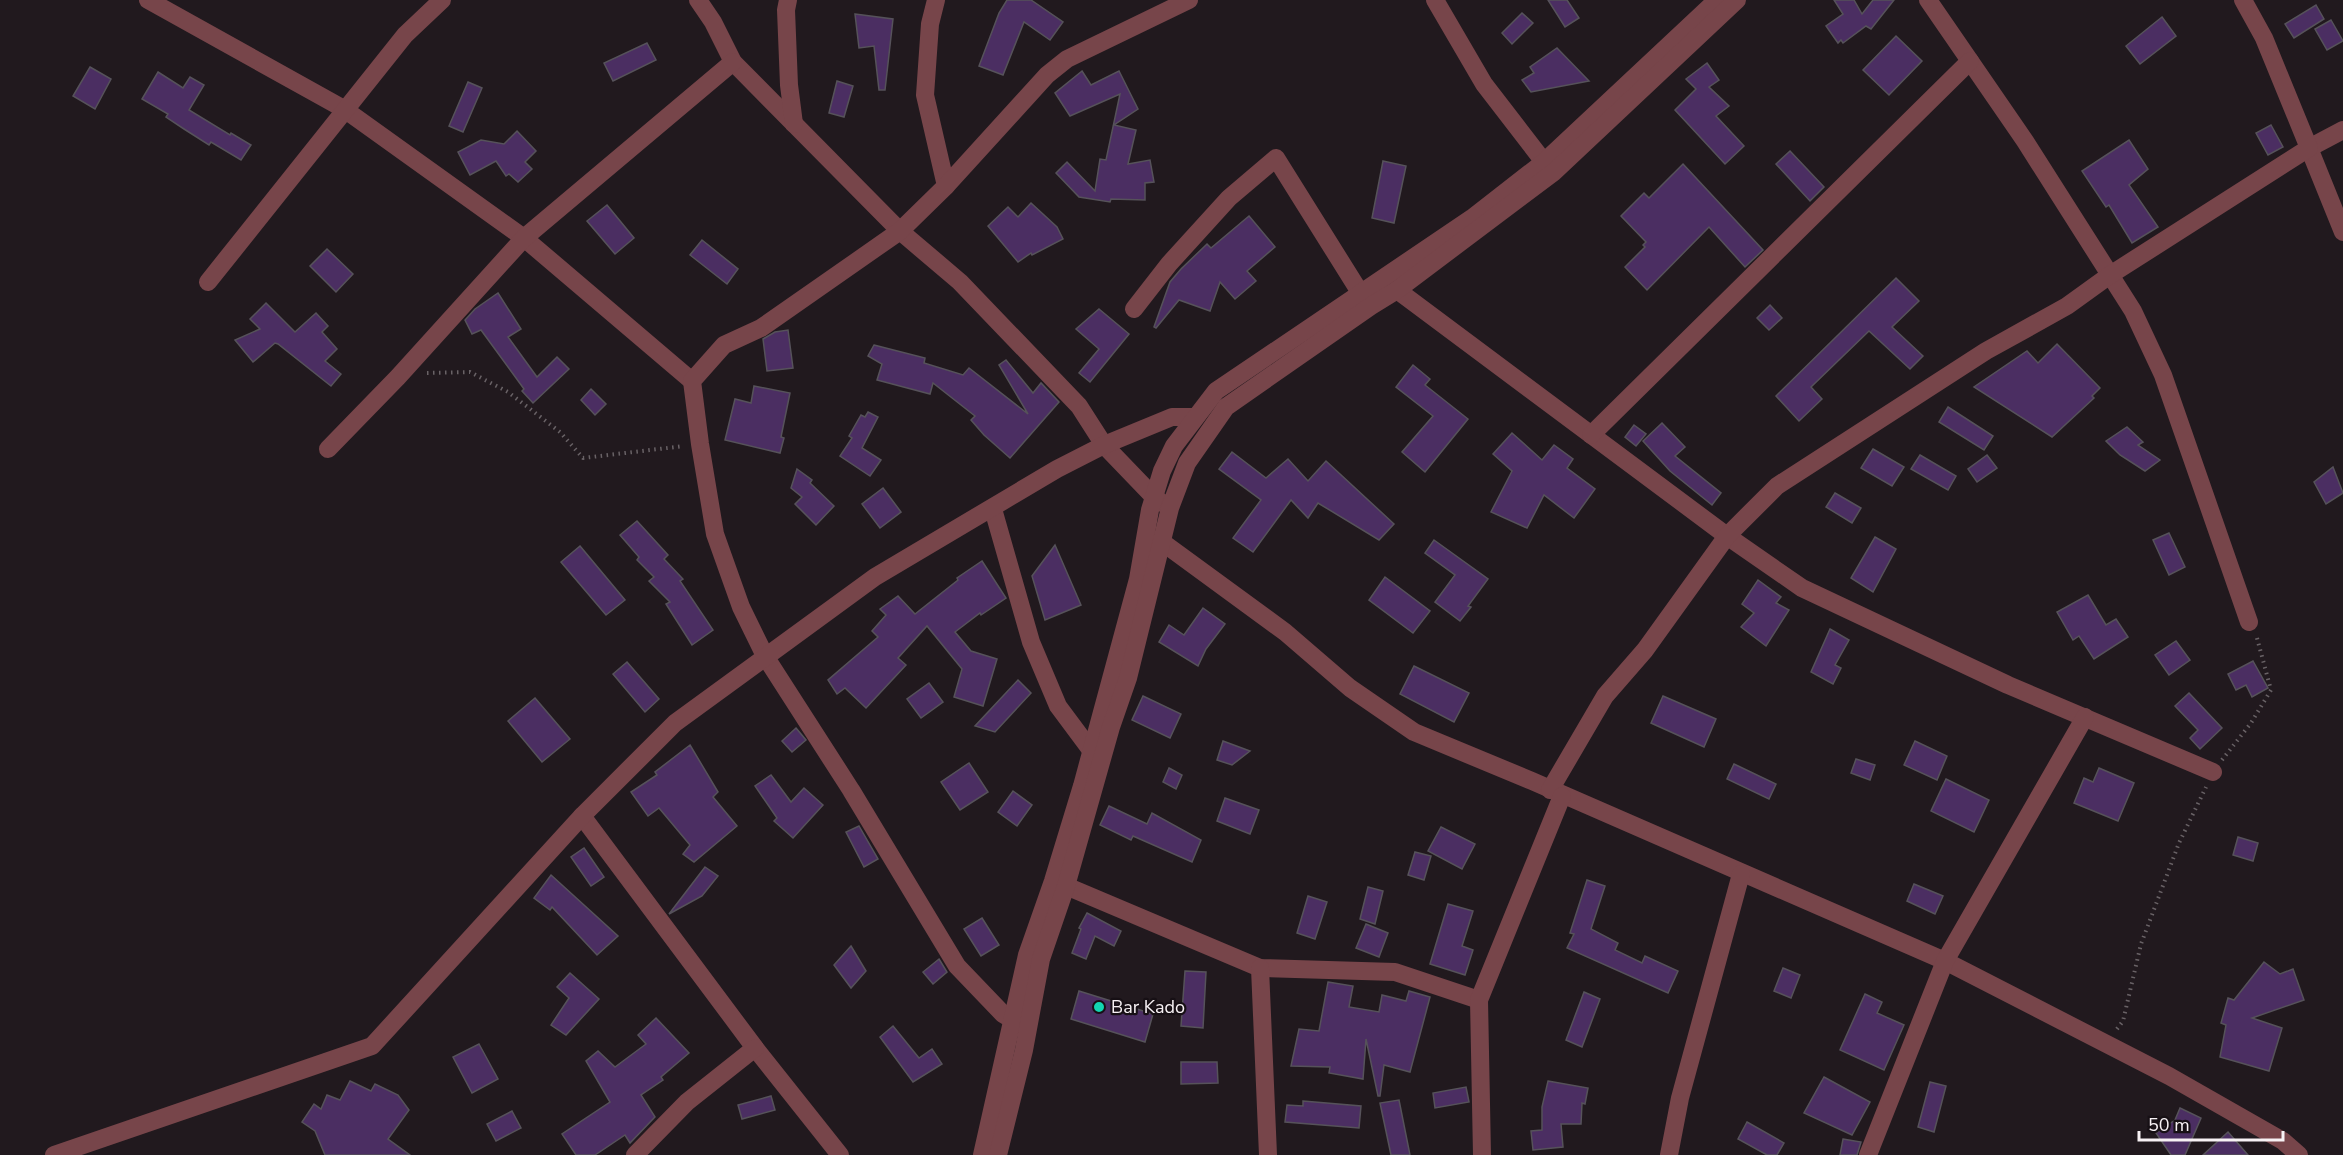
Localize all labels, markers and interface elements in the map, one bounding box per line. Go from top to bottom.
place label: Bar Kado [1111,995,1185,1019]
marker: Bar Kado [1092,1000,1106,1014]
scale bar [2139,1104,2283,1142]
text: 50 m [2148,1113,2190,1137]

